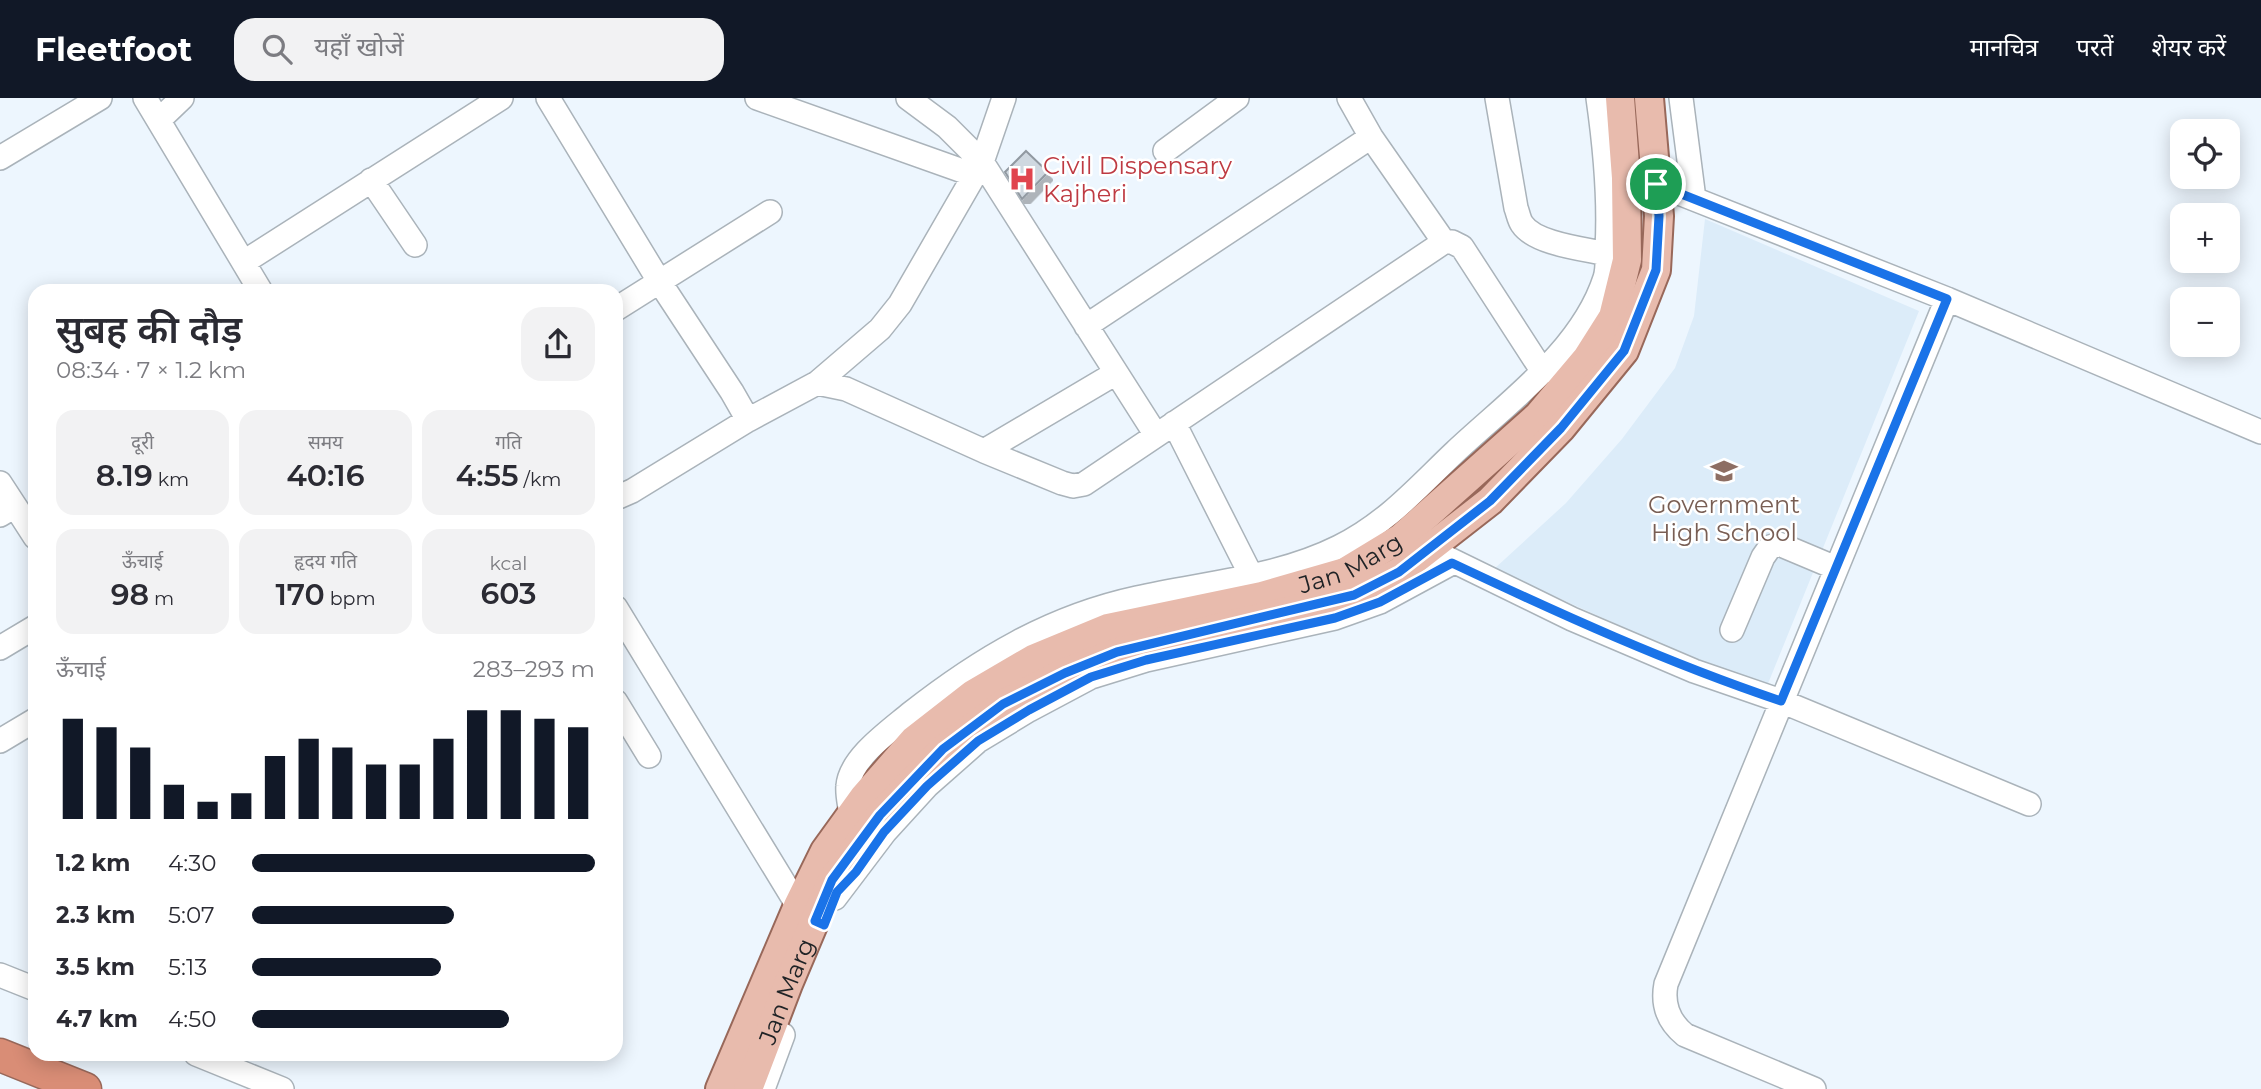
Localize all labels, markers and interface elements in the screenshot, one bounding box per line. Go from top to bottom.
search box [234,18,724,81]
text: Fleetfoot [35,29,192,69]
icon: search [258,30,296,68]
text: यहाँ खोजें [314,31,404,63]
text: मानचित्र [1970,33,2038,62]
text: परतें [2076,33,2113,62]
text: शेयर करें [2151,33,2226,62]
map controls [2170,119,2240,357]
button: locate [2170,119,2240,189]
place label: Civil Dispensary Kajheri [1043,151,1232,208]
pin [1626,154,1686,214]
hospital icon: Civil Dispensary Kajheri [1007,164,1037,194]
icon: arrive [1637,165,1675,203]
button: + [2170,203,2240,273]
button: − [2170,287,2240,357]
text: सुबह की दौड़ [56,306,242,353]
button: share [521,307,595,381]
text: 08:34 · 7 × 1.2 km [56,356,246,384]
text: दूरी [131,431,154,454]
text: समय [308,431,343,454]
text: गति [495,431,522,454]
school or university icon: Government High School [1709,456,1739,486]
text: 8.19 [96,457,153,494]
text: 40:16 [286,457,365,494]
text: 4:55 [456,457,518,494]
text: km [153,468,189,491]
text: /km [518,468,561,491]
place label: Government High School [1648,490,1800,547]
street label: Jan Marg [1294,526,1407,599]
text: ऊँचाई [122,550,163,573]
text: हृदय गति [294,550,357,573]
text: kcal [490,552,527,575]
text: 603 [480,575,537,612]
text: 98 [111,576,149,613]
text: 170 [275,576,325,613]
text: m [149,587,174,610]
text: bpm [325,587,376,610]
text: ऊँचाई [56,655,106,683]
text: 283–293 m [473,655,595,683]
text: 1.2 km [56,849,130,877]
text: 4:30 [168,849,216,877]
text: 2.3 km [56,901,135,929]
text: 5:07 [168,901,215,929]
street label: Jan Marg [752,934,820,1049]
text: 3.5 km [56,953,135,981]
text: 5:13 [168,953,207,981]
text: 4.7 km [56,1005,138,1033]
text: 4:50 [168,1005,216,1033]

